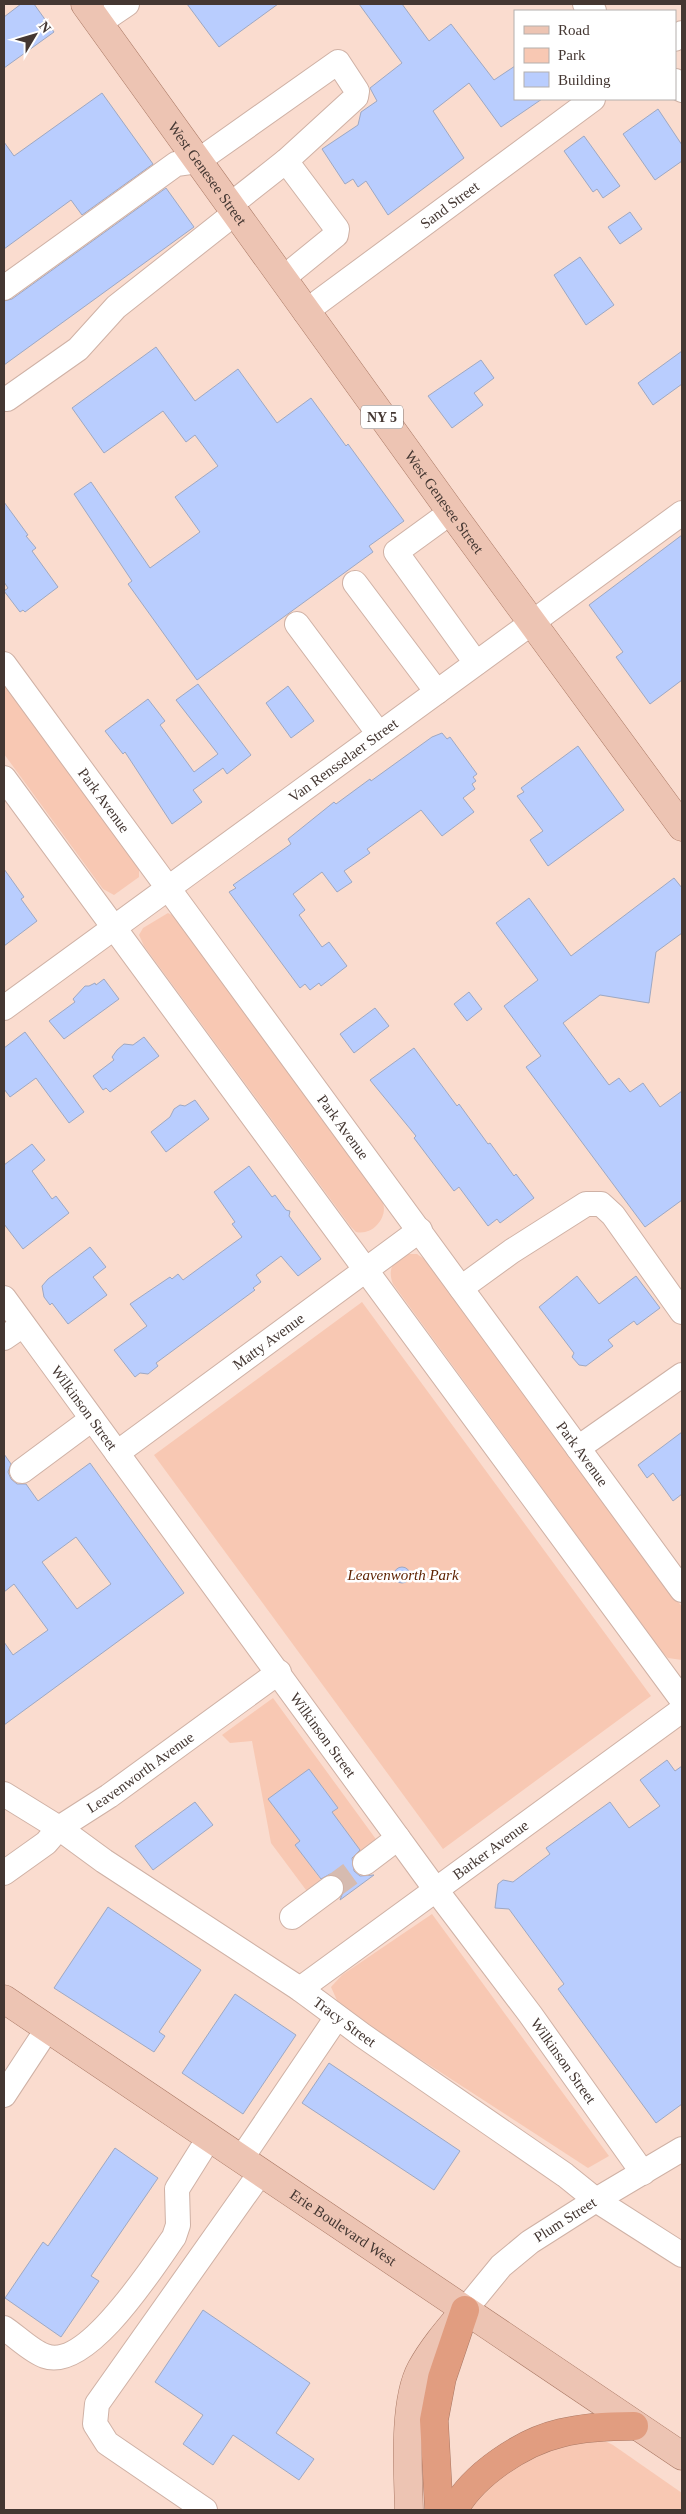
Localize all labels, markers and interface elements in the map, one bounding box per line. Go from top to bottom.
north arrow [10,10,60,60]
legend [514,10,676,100]
text: N [36,19,54,36]
text: Road [558,22,590,38]
text: Park [558,47,586,63]
text: Building [558,72,611,88]
street label: West Genesee Street [165,119,250,229]
street label: Sand Street [417,178,483,232]
road number: NY 5 [361,406,403,428]
street label: West Genesee Street [401,448,487,557]
street label: Van Rensselaer Street [286,715,401,805]
street label: Park Avenue [75,765,133,836]
street label: Park Avenue [314,1092,372,1163]
street label: Matty Avenue [230,1310,307,1373]
street label: Wilkinson Street [48,1362,121,1454]
street label: Park Avenue [553,1419,611,1490]
park label: Leavenworth Park [346,1567,459,1583]
street label: Wilkinson Street [287,1690,360,1781]
street label: Leavenworth Avenue [84,1729,197,1816]
street label: Barker Avenue [450,1817,532,1883]
street label: Tracy Street [310,1994,379,2051]
street label: Wilkinson Street [528,2015,599,2107]
street label: Erie Boulevard West [287,2186,400,2269]
street label: Plum Street [531,2194,600,2245]

